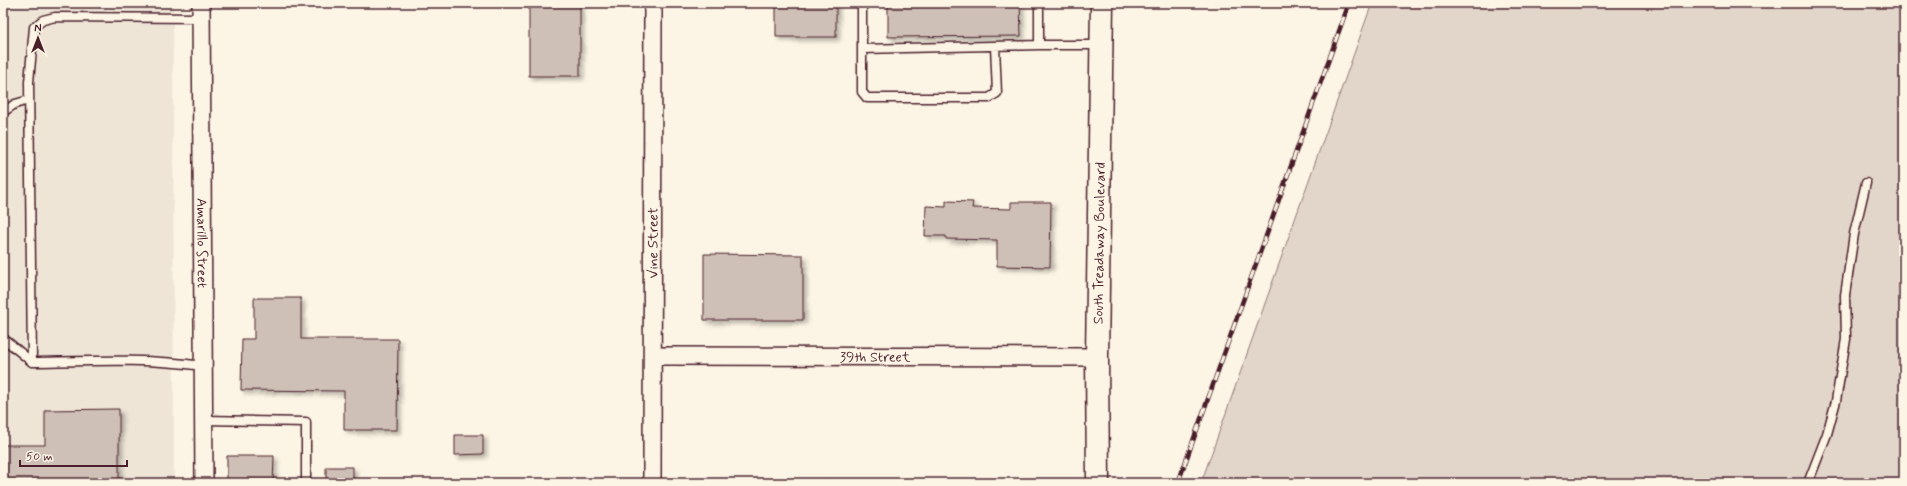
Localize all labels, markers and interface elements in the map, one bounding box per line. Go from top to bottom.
north arrow [18,18,58,58]
text: N [34,22,42,36]
street label: South Treadaway Boulevard [1089,162,1110,324]
street label: Amarillo Street [192,198,211,288]
street label: Vine Street [644,207,663,279]
street label: 39th Street [840,348,911,367]
scale bar [20,442,127,468]
text: 50 m [26,449,53,465]

